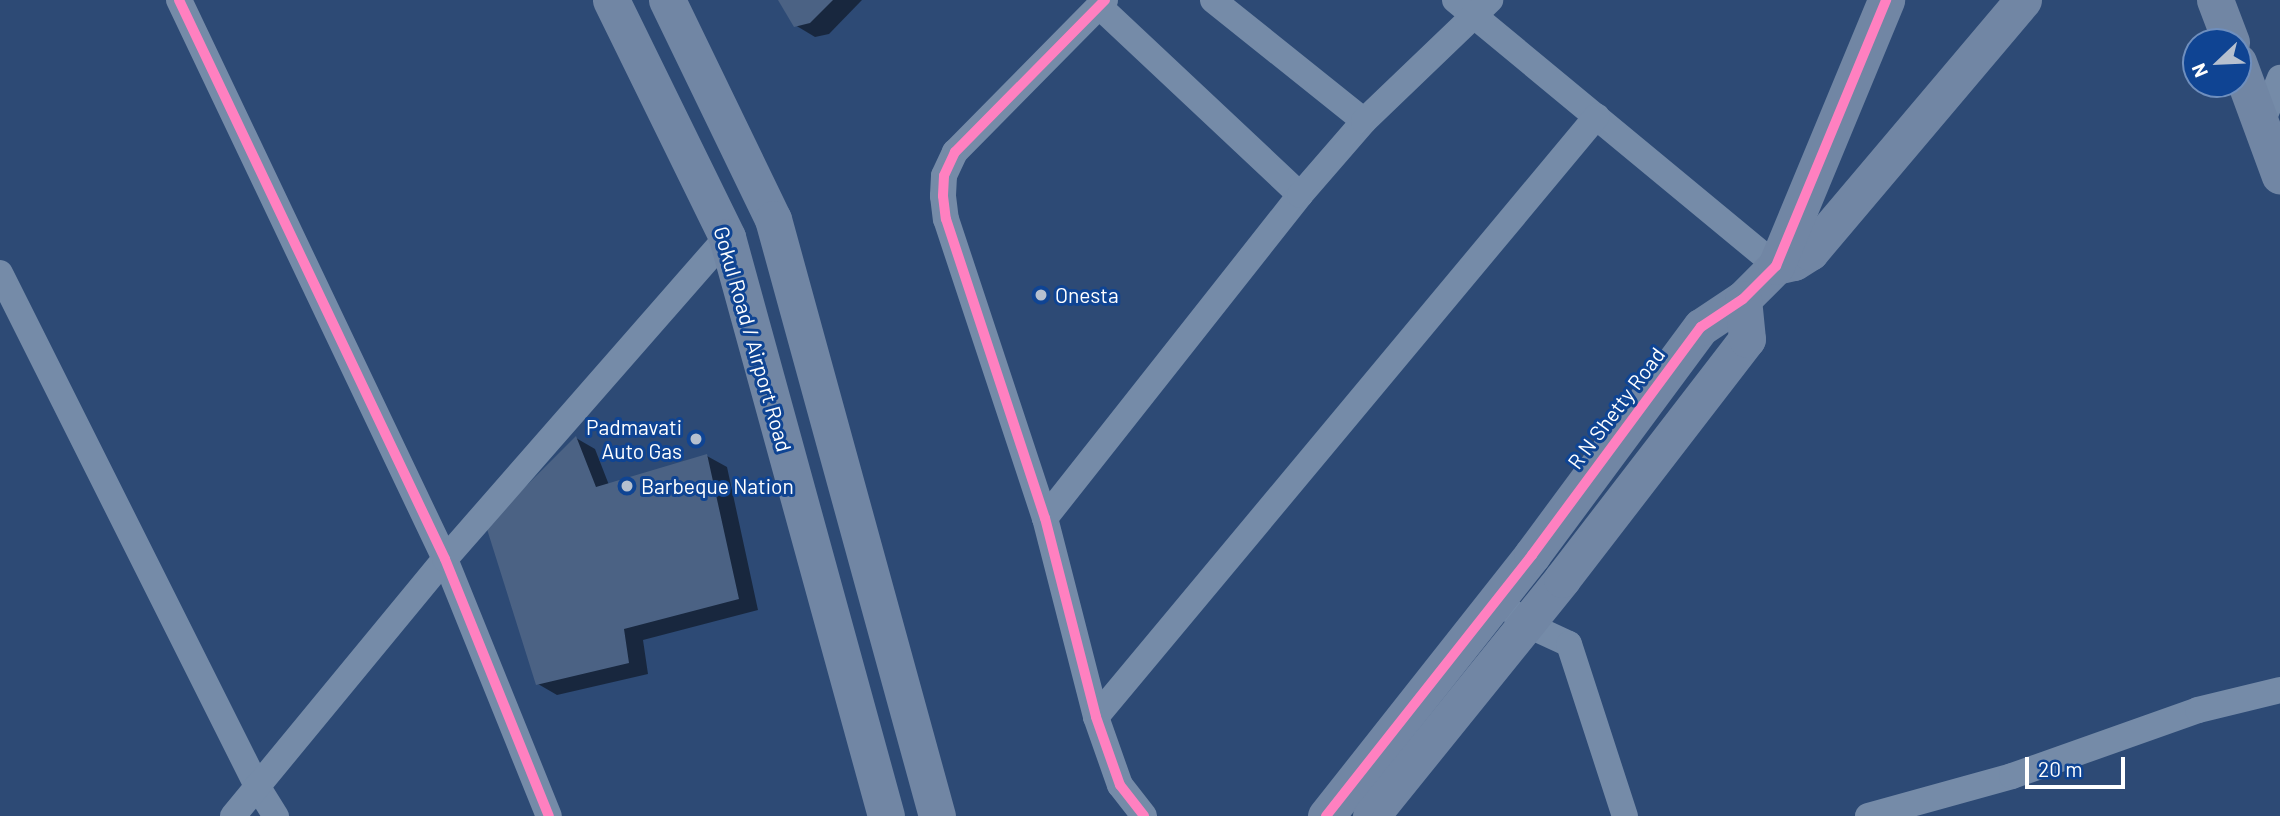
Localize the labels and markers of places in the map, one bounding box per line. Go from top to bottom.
place label: Onesta [1055,282,1119,308]
marker: Onesta [1033,287,1049,303]
place label: Padmavati Auto Gas [586,414,682,464]
marker: Padmavati Auto Gas [688,431,704,447]
place label: Barbeque Nation [641,473,794,499]
marker: Barbeque Nation [619,478,635,494]

